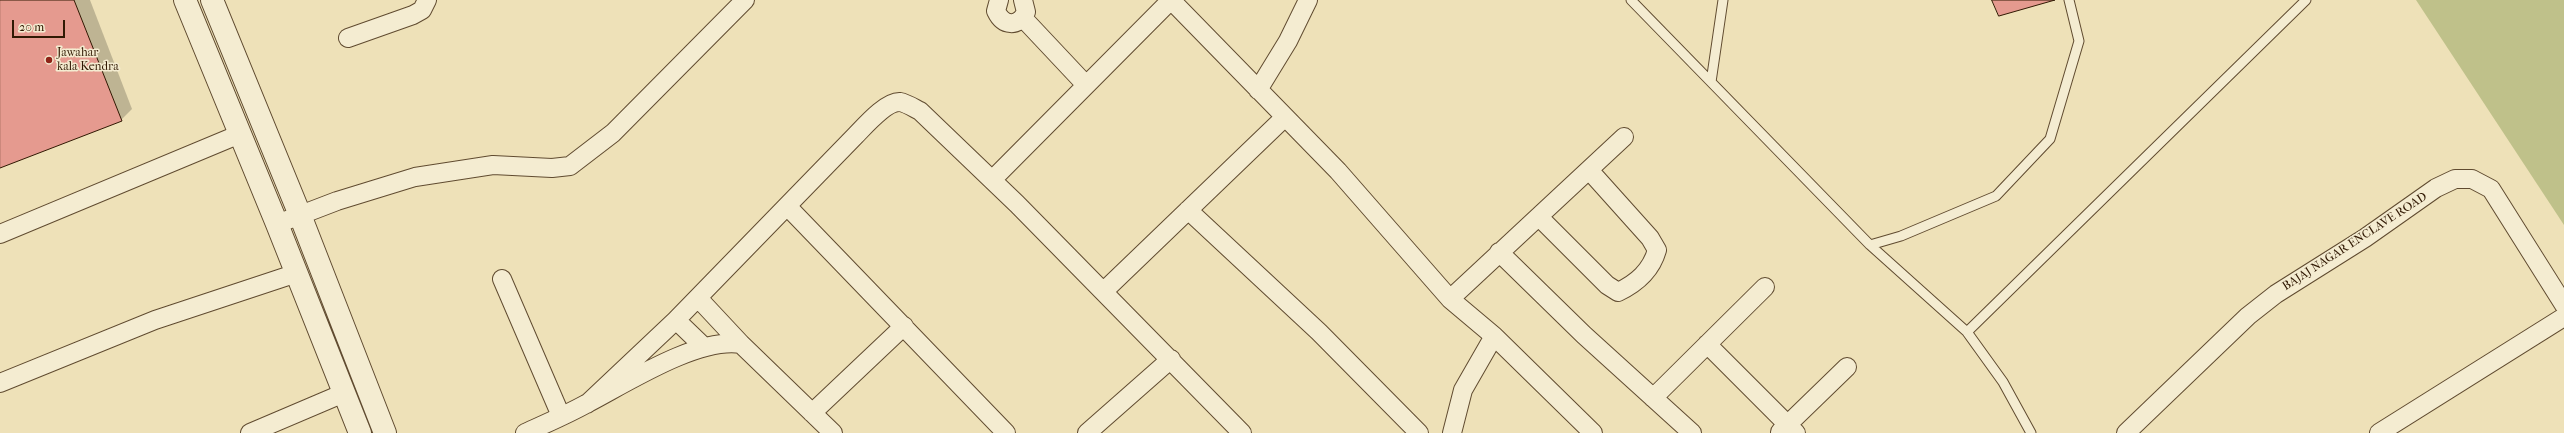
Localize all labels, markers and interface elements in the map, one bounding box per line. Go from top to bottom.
scale bar [14,12,67,38]
text: 20 m [19,20,44,34]
place label: Jawahar kala Kendra [57,46,119,74]
marker: Jawahar kala Kendra [44,55,54,65]
street label: BAJAJ NAGAR ENCLAVE ROAD [2280,190,2430,294]

